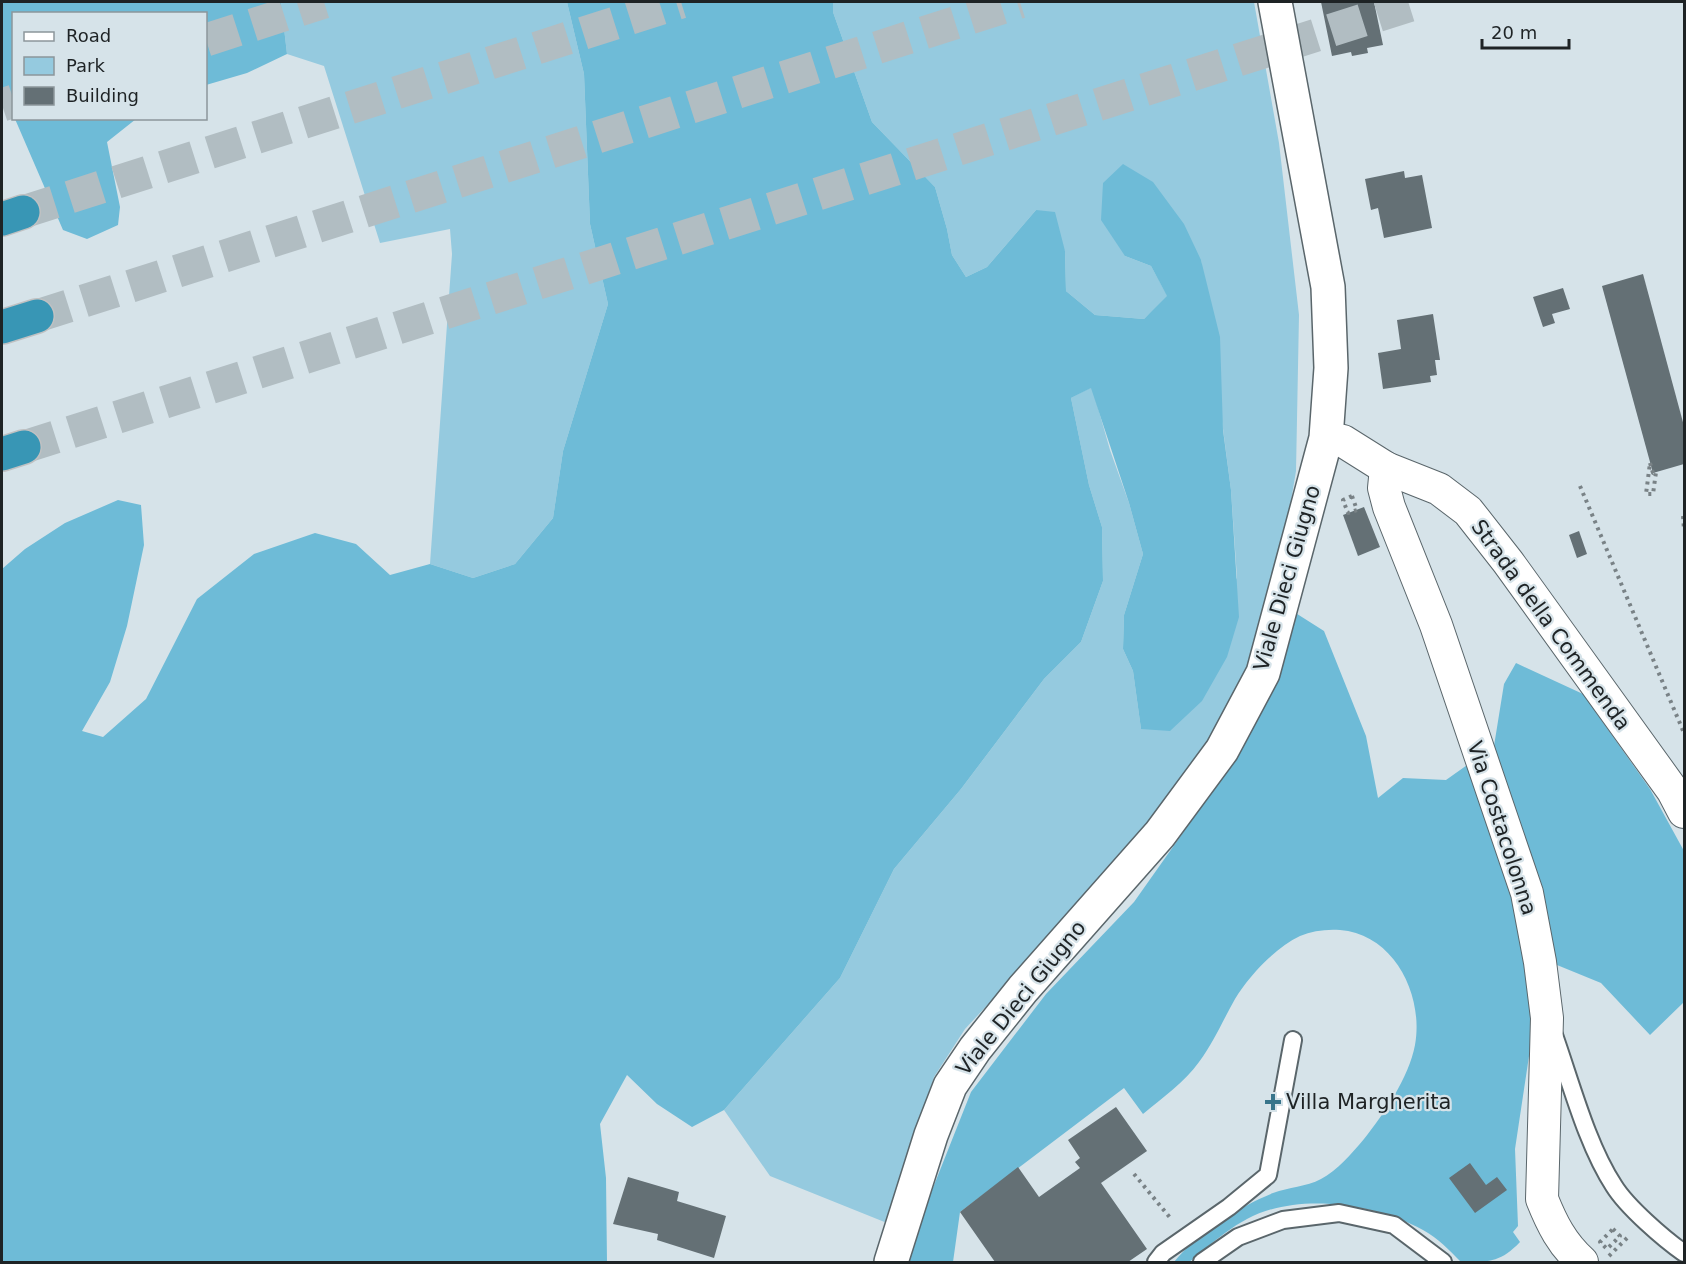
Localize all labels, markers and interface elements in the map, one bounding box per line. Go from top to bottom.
legend [12,12,207,120]
scale bar [1482,12,1569,50]
text: 20 m [1491,22,1537,43]
text: Road [66,25,111,46]
text: Park [66,55,105,76]
text: Building [66,85,139,106]
street label: Viale Dieci Giugno [1249,482,1325,674]
street label: Strada della Commenda [1467,515,1635,735]
street label: Via Costacolonna [1463,738,1541,918]
street label: Viale Dieci Giugno [951,916,1091,1080]
place label: Villa Margherita [1286,1090,1451,1114]
marker: Villa Margherita [1264,1093,1282,1111]

